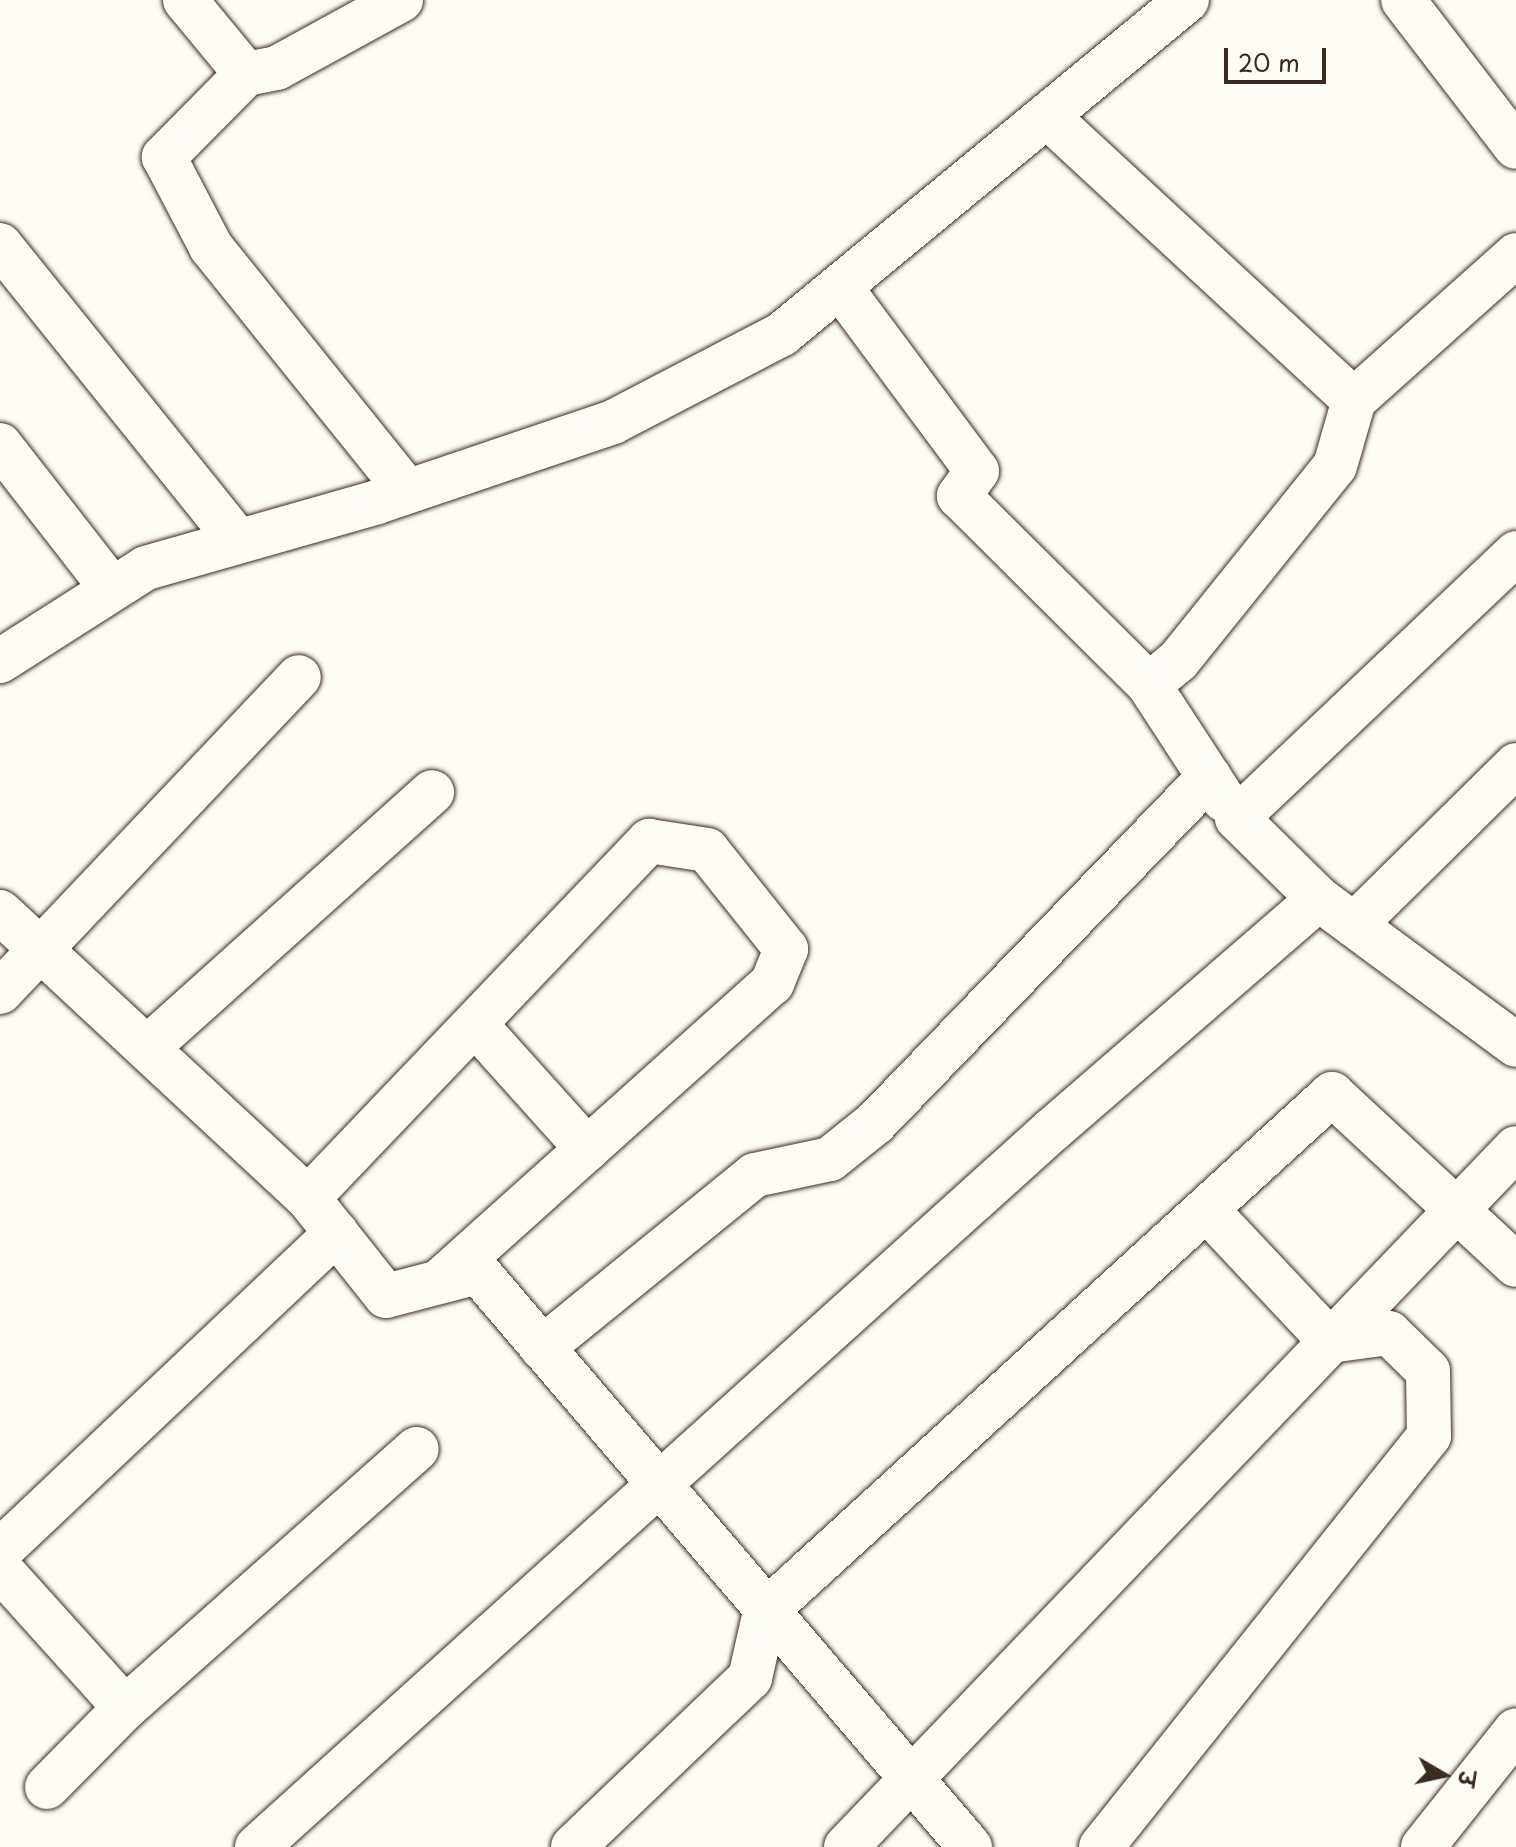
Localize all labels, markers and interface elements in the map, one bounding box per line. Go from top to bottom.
scale bar [1228,32,1330,82]
text: 20 m [1238,44,1300,80]
north arrow [1404,1735,1484,1815]
text: उ [1451,1769,1486,1789]

